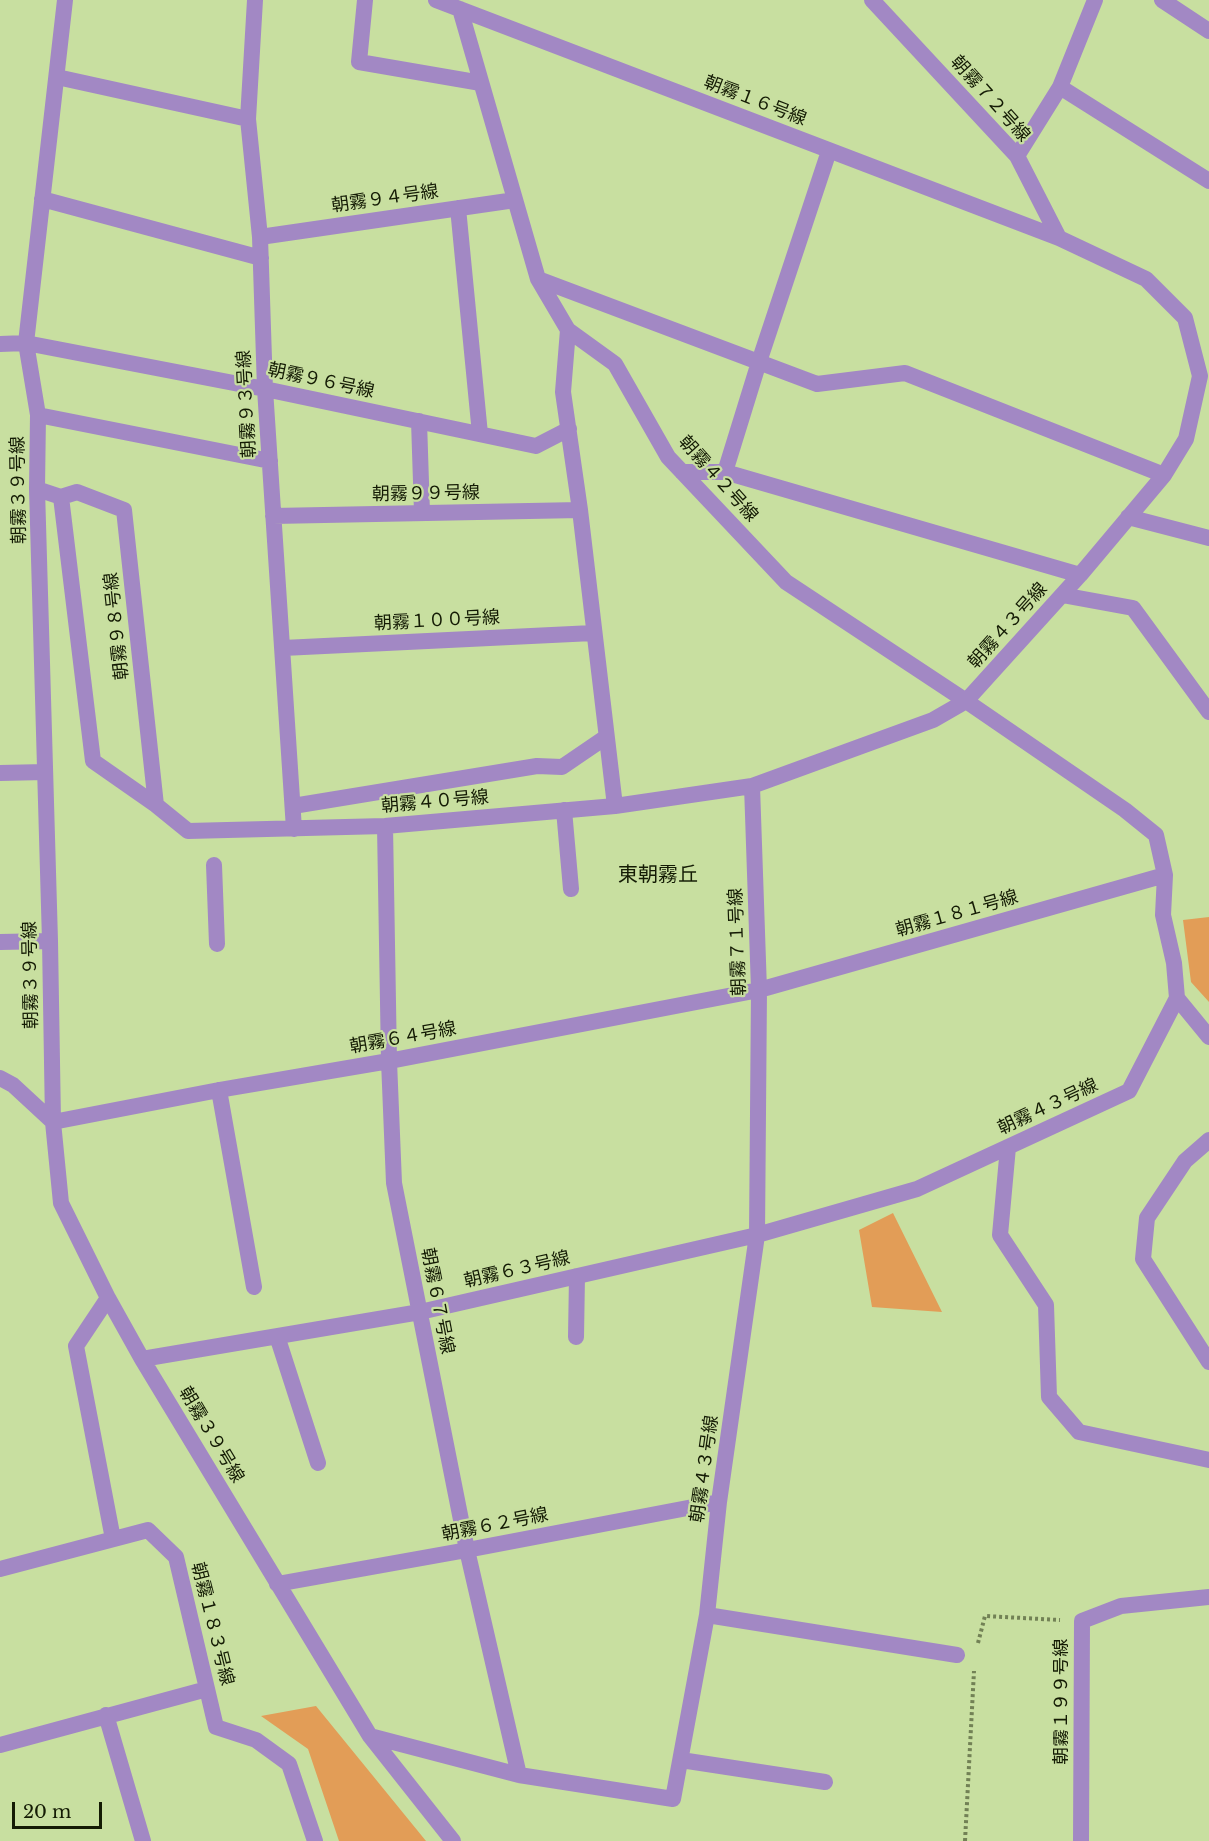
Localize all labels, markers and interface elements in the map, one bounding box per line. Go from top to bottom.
street label: 朝霧７２号線 [946,52,1034,146]
street label: 朝霧１６号線 [701,72,809,130]
street label: 朝霧９４号線 [330,181,440,217]
street label: 朝霧９３号線 [233,350,261,458]
street label: 朝霧９６号線 [266,359,376,403]
street label: 朝霧４２号線 [674,432,762,526]
street label: 朝霧３９号線 [7,436,31,544]
street label: 朝霧９９号線 [372,482,480,506]
street label: 朝霧９８号線 [101,571,133,681]
street label: 朝霧４３号線 [964,579,1052,673]
street label: 朝霧１００号線 [374,607,500,635]
street label: 朝霧４０号線 [380,787,490,817]
district label: 東朝霧丘 [618,863,698,887]
street label: 朝霧１８１号線 [893,886,1021,942]
street label: 朝霧７１号線 [725,888,751,996]
street label: 朝霧３９号線 [19,921,43,1029]
street label: 朝霧６４号線 [348,1018,458,1058]
street label: 朝霧４３号線 [994,1074,1102,1140]
street label: 朝霧６７号線 [416,1246,458,1356]
street label: 朝霧６３号線 [462,1247,572,1293]
street label: 朝霧３９号線 [174,1383,248,1487]
street label: 朝霧４３号線 [687,1414,723,1524]
street label: 朝霧６２号線 [440,1504,550,1546]
street label: 朝霧１８３号線 [186,1560,238,1688]
street label: 朝霧１９９号線 [1051,1639,1073,1765]
scale bar [15,1790,105,1828]
text: 20 m [23,1801,71,1823]

